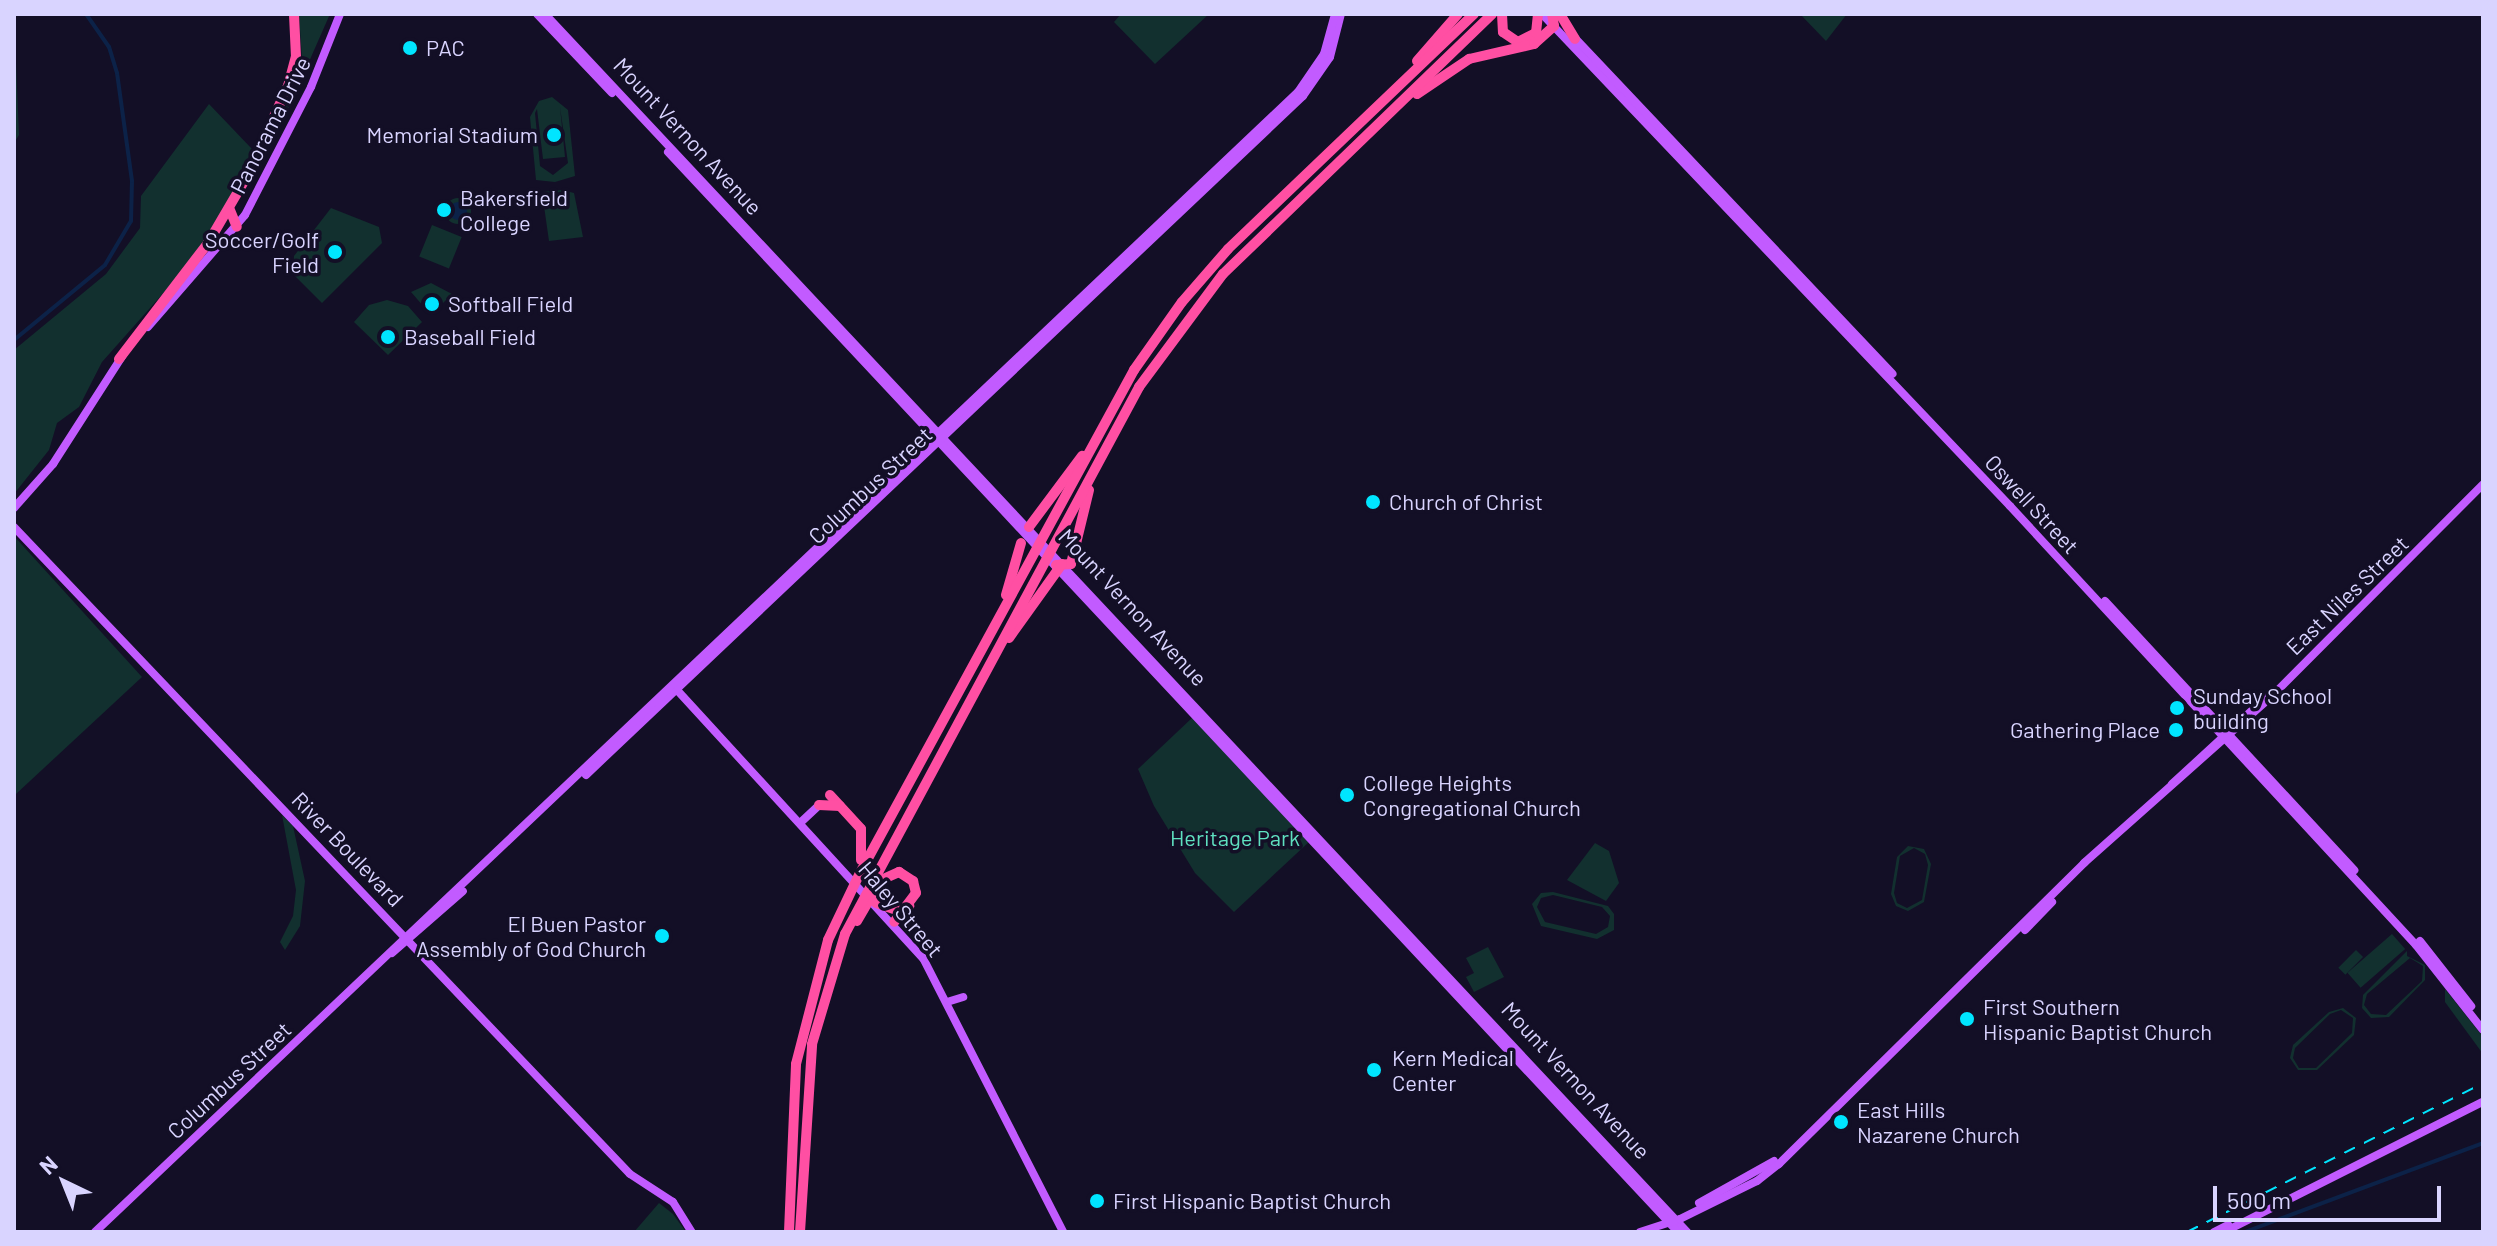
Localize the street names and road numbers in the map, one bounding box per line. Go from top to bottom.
street label: Panorama Drive [224,52,316,198]
street label: Mount Vernon Avenue [608,52,768,220]
street label: Columbus Street [803,421,937,549]
street label: Oswell Street [1980,449,2084,559]
street label: Mount Vernon Avenue [1053,523,1213,691]
street label: East Niles Street [2280,530,2414,660]
street label: River Boulevard [287,786,409,912]
street label: Haley Street [853,856,949,962]
street label: Mount Vernon Avenue [1496,996,1656,1164]
street label: Columbus Street [162,1016,296,1144]

